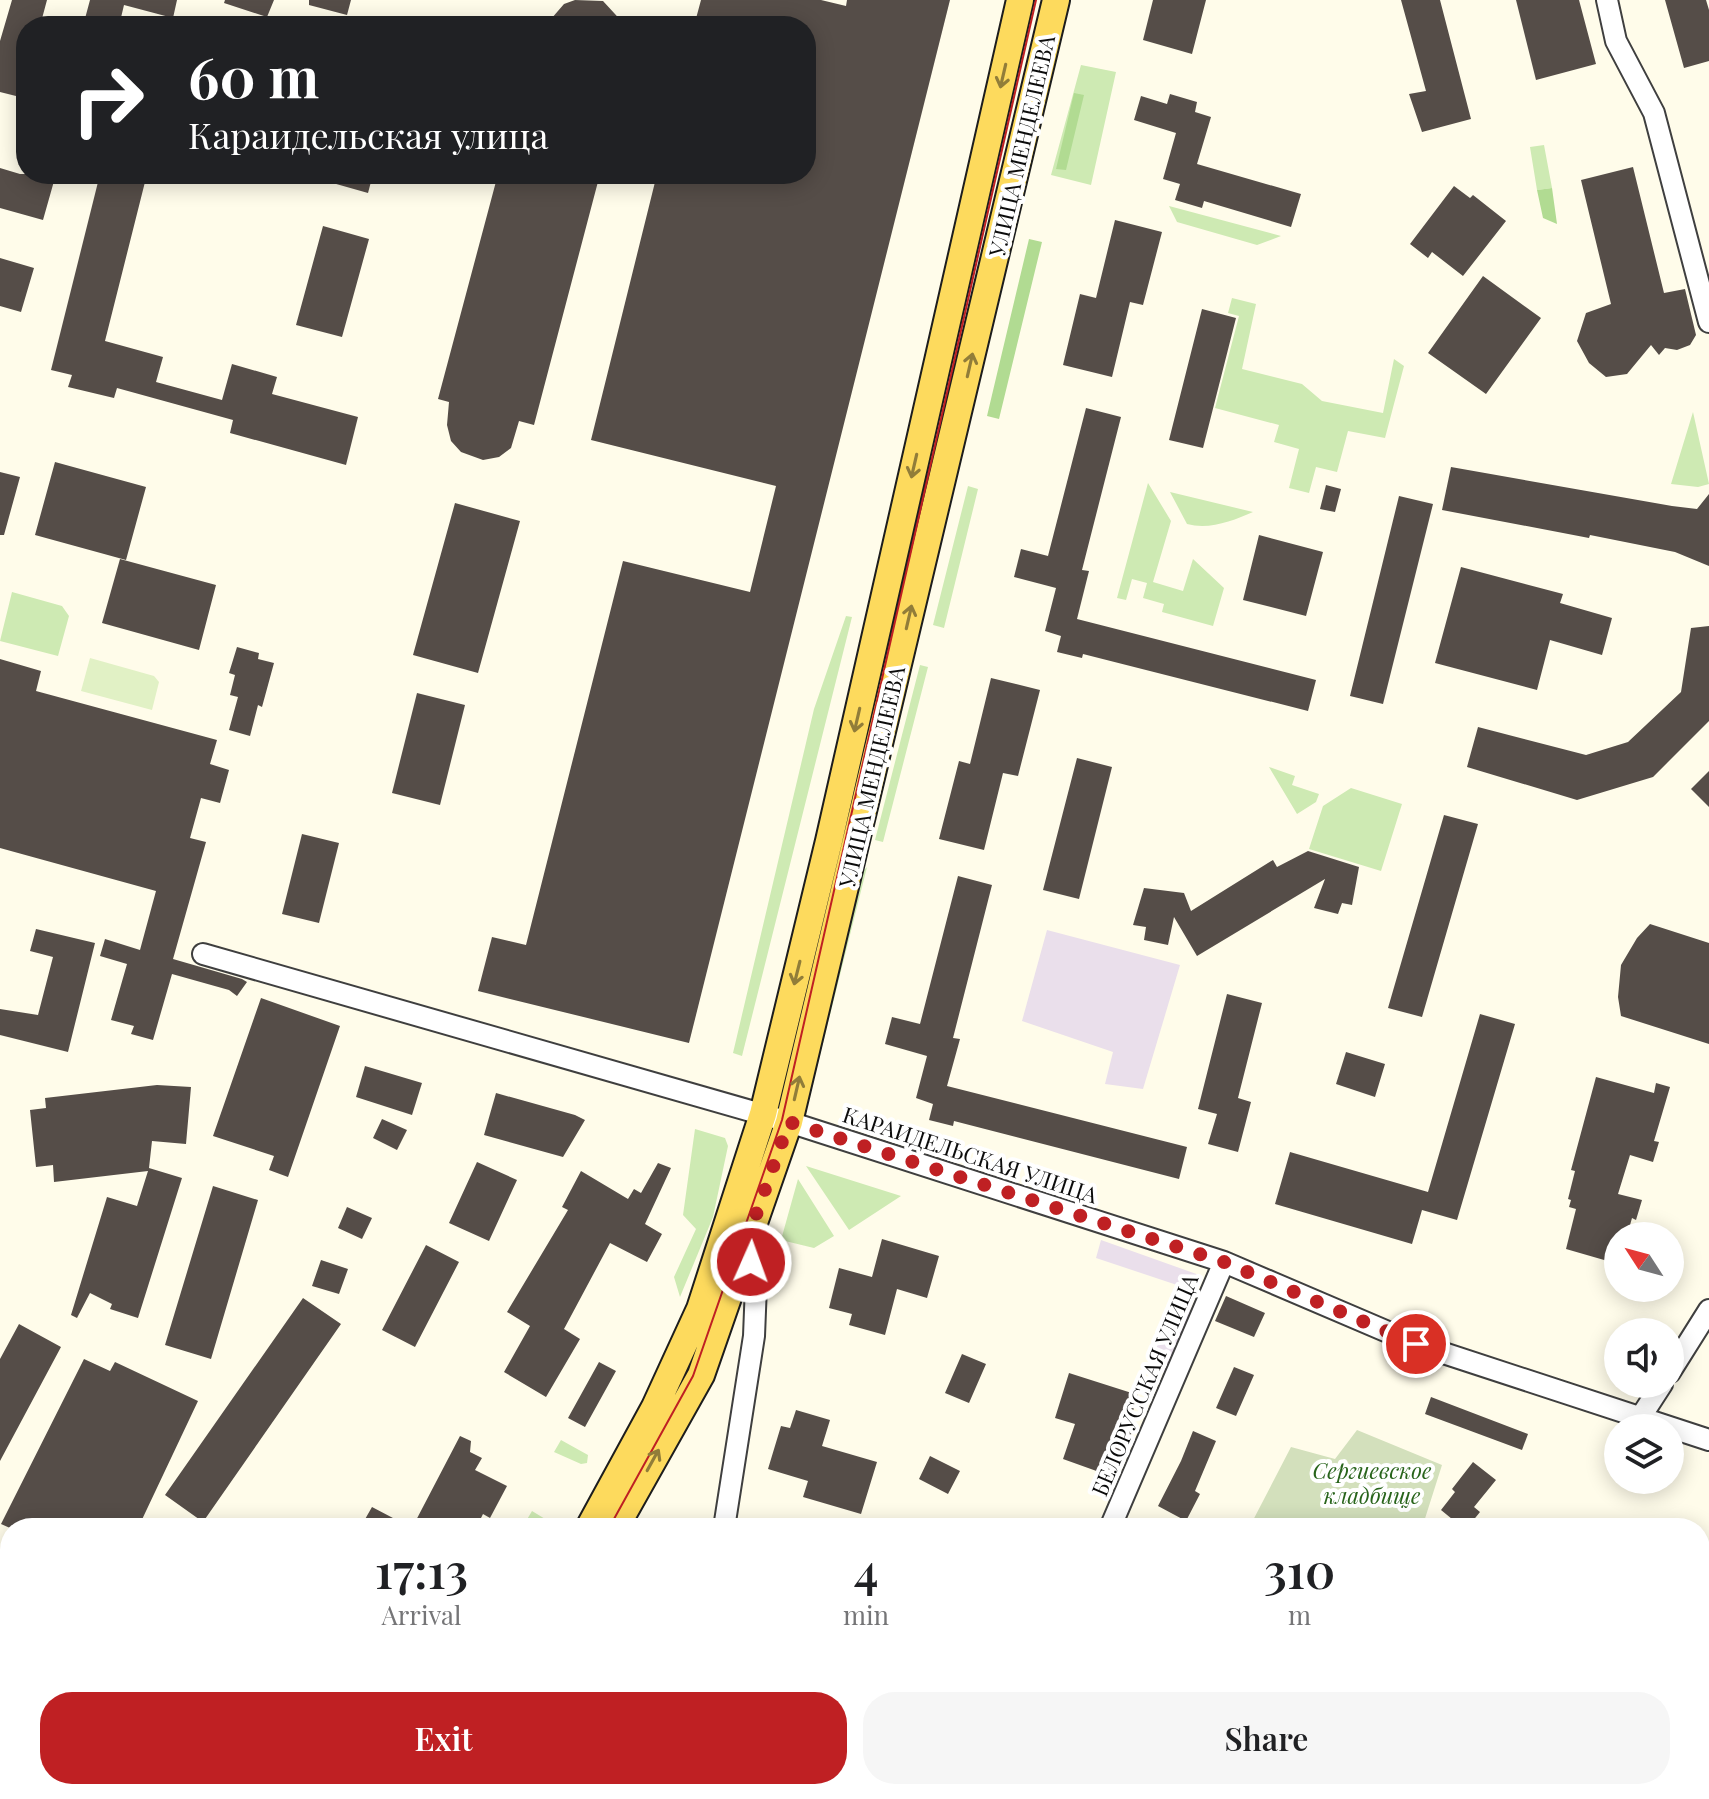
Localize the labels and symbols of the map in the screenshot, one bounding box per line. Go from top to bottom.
street label: УЛИЦА МЕНДЕЛЕЕВА [981,32,1061,261]
one-way arrow [995,63,1010,88]
one-way arrow [963,352,978,378]
one-way arrow [906,453,921,479]
one-way arrow [903,605,918,631]
street label: УЛИЦА МЕНДЕЛЕЕВА [831,663,911,892]
one-way arrow [849,706,864,732]
one-way arrow [789,959,804,985]
one-way arrow [791,1076,806,1102]
street label: КАРАИДЕЛЬСКАЯ УЛИЦА [839,1099,1102,1209]
position arrow [709,1220,793,1304]
north arrow [1604,1222,1684,1302]
street label: БЕЛОРУССКАЯ УЛИЦА [1084,1269,1205,1500]
pin [1382,1310,1450,1378]
one-way arrow [646,1449,662,1472]
park label: Сергиевское кладбище [1313,1455,1432,1510]

